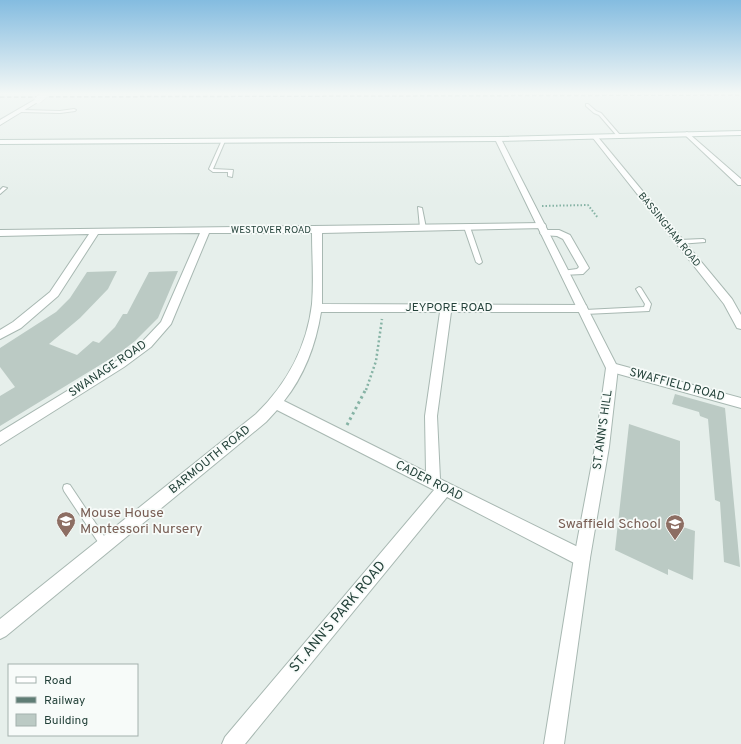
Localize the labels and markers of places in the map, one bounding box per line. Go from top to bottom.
place label: Mouse House Montessori Nursery [80,505,202,538]
school or university icon: Mouse House Montessori Nursery [55,510,77,538]
school or university icon: Swaffield School [664,513,686,541]
place label: Swaffield School [558,516,661,533]

